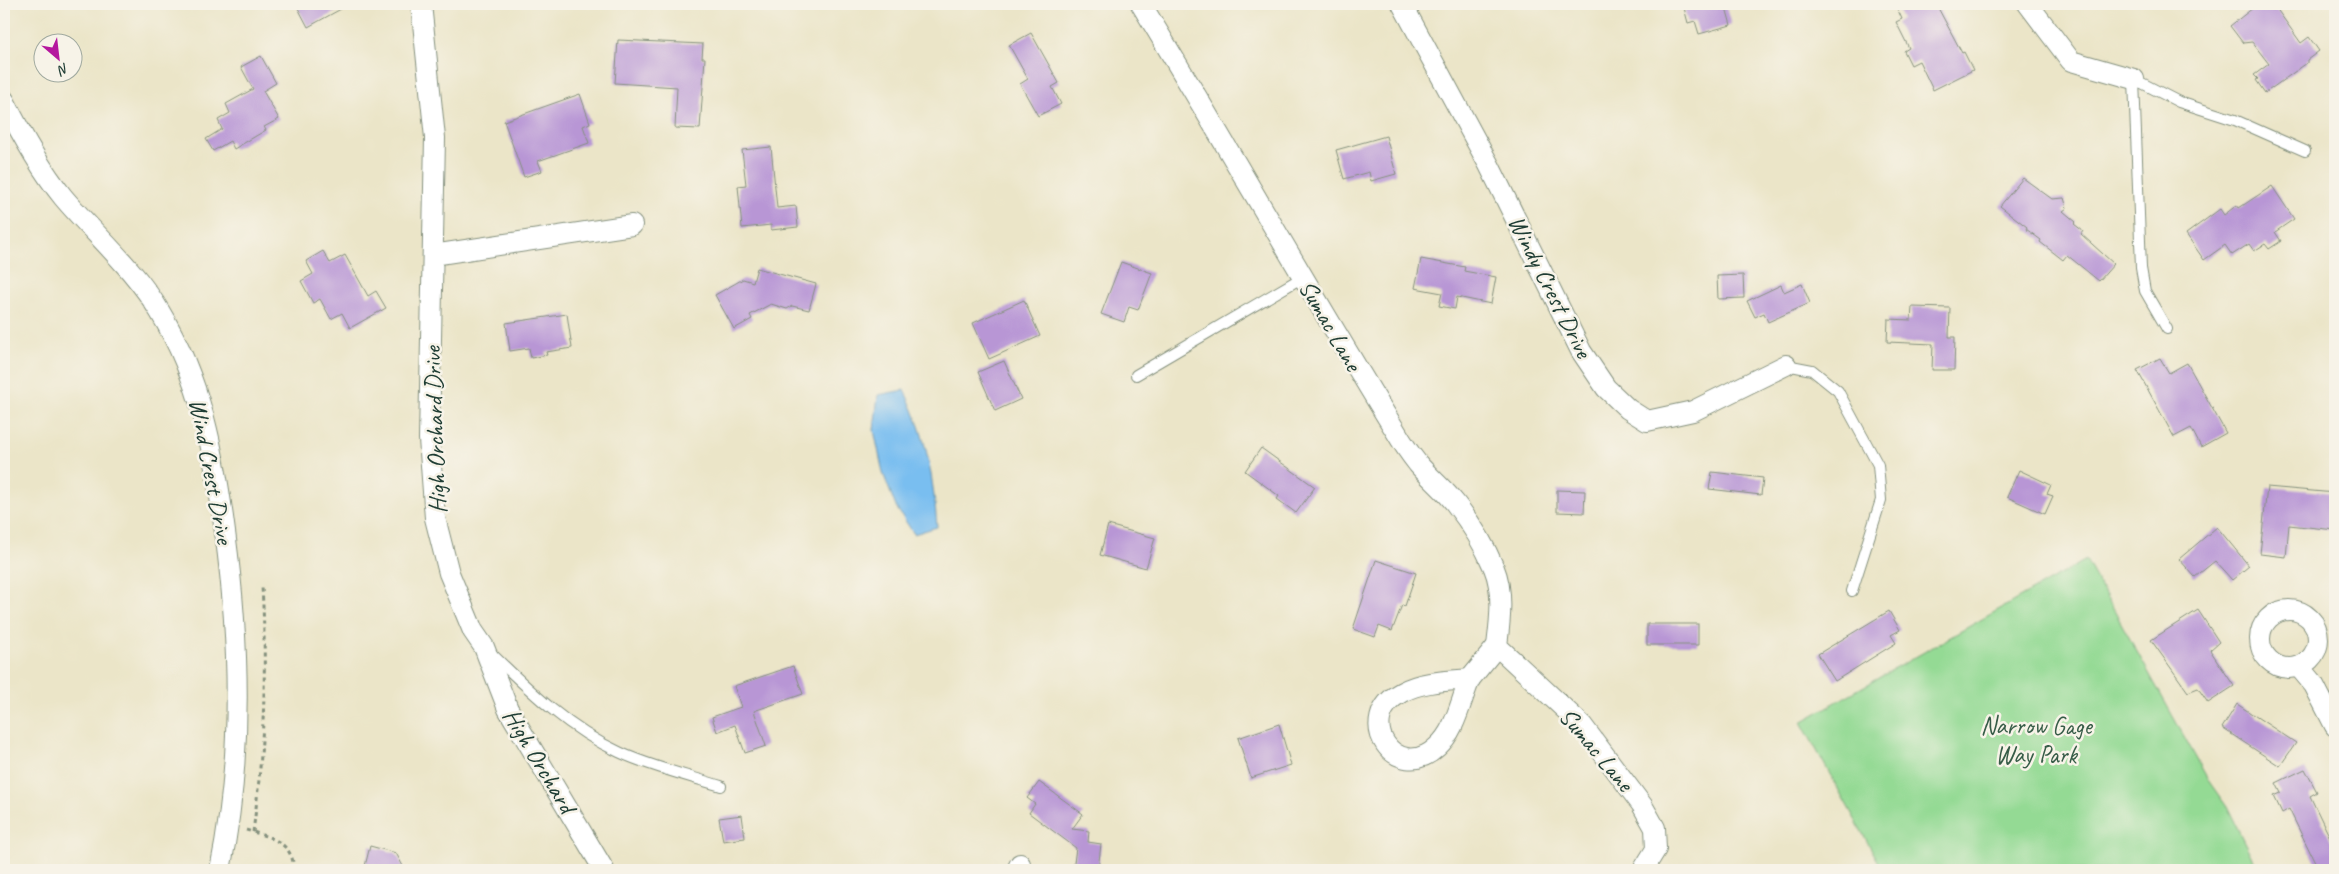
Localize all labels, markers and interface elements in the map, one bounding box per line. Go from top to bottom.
north arrow [32,32,82,82]
text: N [54,59,72,80]
street label: Windy Crest Drive [1501,210,1601,365]
street label: Sumac Lane [1291,274,1370,378]
street label: High Orchard Drive [416,344,454,514]
street label: Wind Crest Drive [181,396,241,548]
street label: Sumac Lane [1552,701,1642,800]
street label: High Orchard [495,702,585,822]
park label: Narrow Gage Way Park [1980,710,2093,771]

